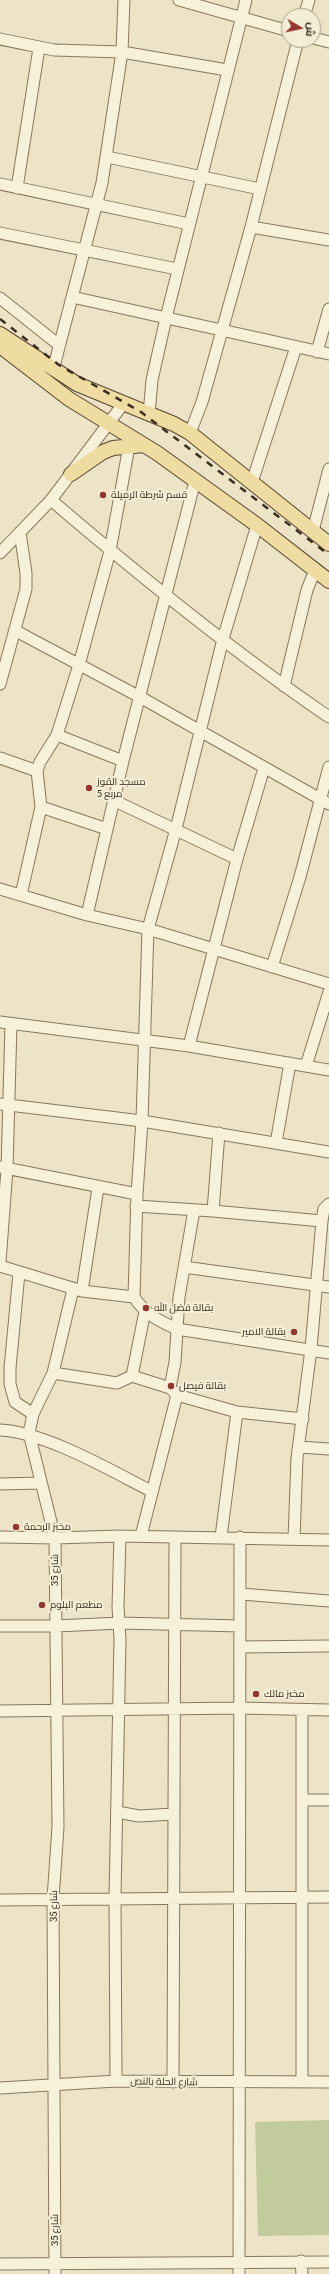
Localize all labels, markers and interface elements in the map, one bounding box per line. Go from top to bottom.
north arrow [281,8,321,48]
text: ش [303,21,321,38]
place label: قسم شرطة الرميلة [111,489,187,501]
marker: قسم شرطة الرميلة [98,490,108,500]
place label: مسجد القوز مربع 5 [97,776,146,800]
marker: مسجد القوز مربع 5 [84,783,94,793]
place label: بقالة فضل الله [154,1302,213,1314]
marker: بقالة فضل الله [141,1303,151,1313]
place label: بقالة الامير [242,1326,286,1338]
marker: بقالة الامير [289,1327,299,1337]
place label: بقالة فيصل [179,1380,226,1392]
marker: بقالة فيصل [166,1381,176,1391]
place label: مخبز الرحمة [24,1521,71,1533]
marker: مخبز الرحمة [11,1522,21,1532]
street label: شارع 35 [49,1554,61,1586]
place label: مطعم البلوم [50,1599,102,1611]
marker: مطعم البلوم [37,1600,47,1610]
place label: مخبز مالك [264,1688,305,1700]
marker: مخبز مالك [251,1689,261,1699]
street label: شارع 35 [48,1890,60,1922]
street label: شارع الحلة بالنص [130,2075,198,2089]
street label: شارع 35 [49,2214,61,2246]

